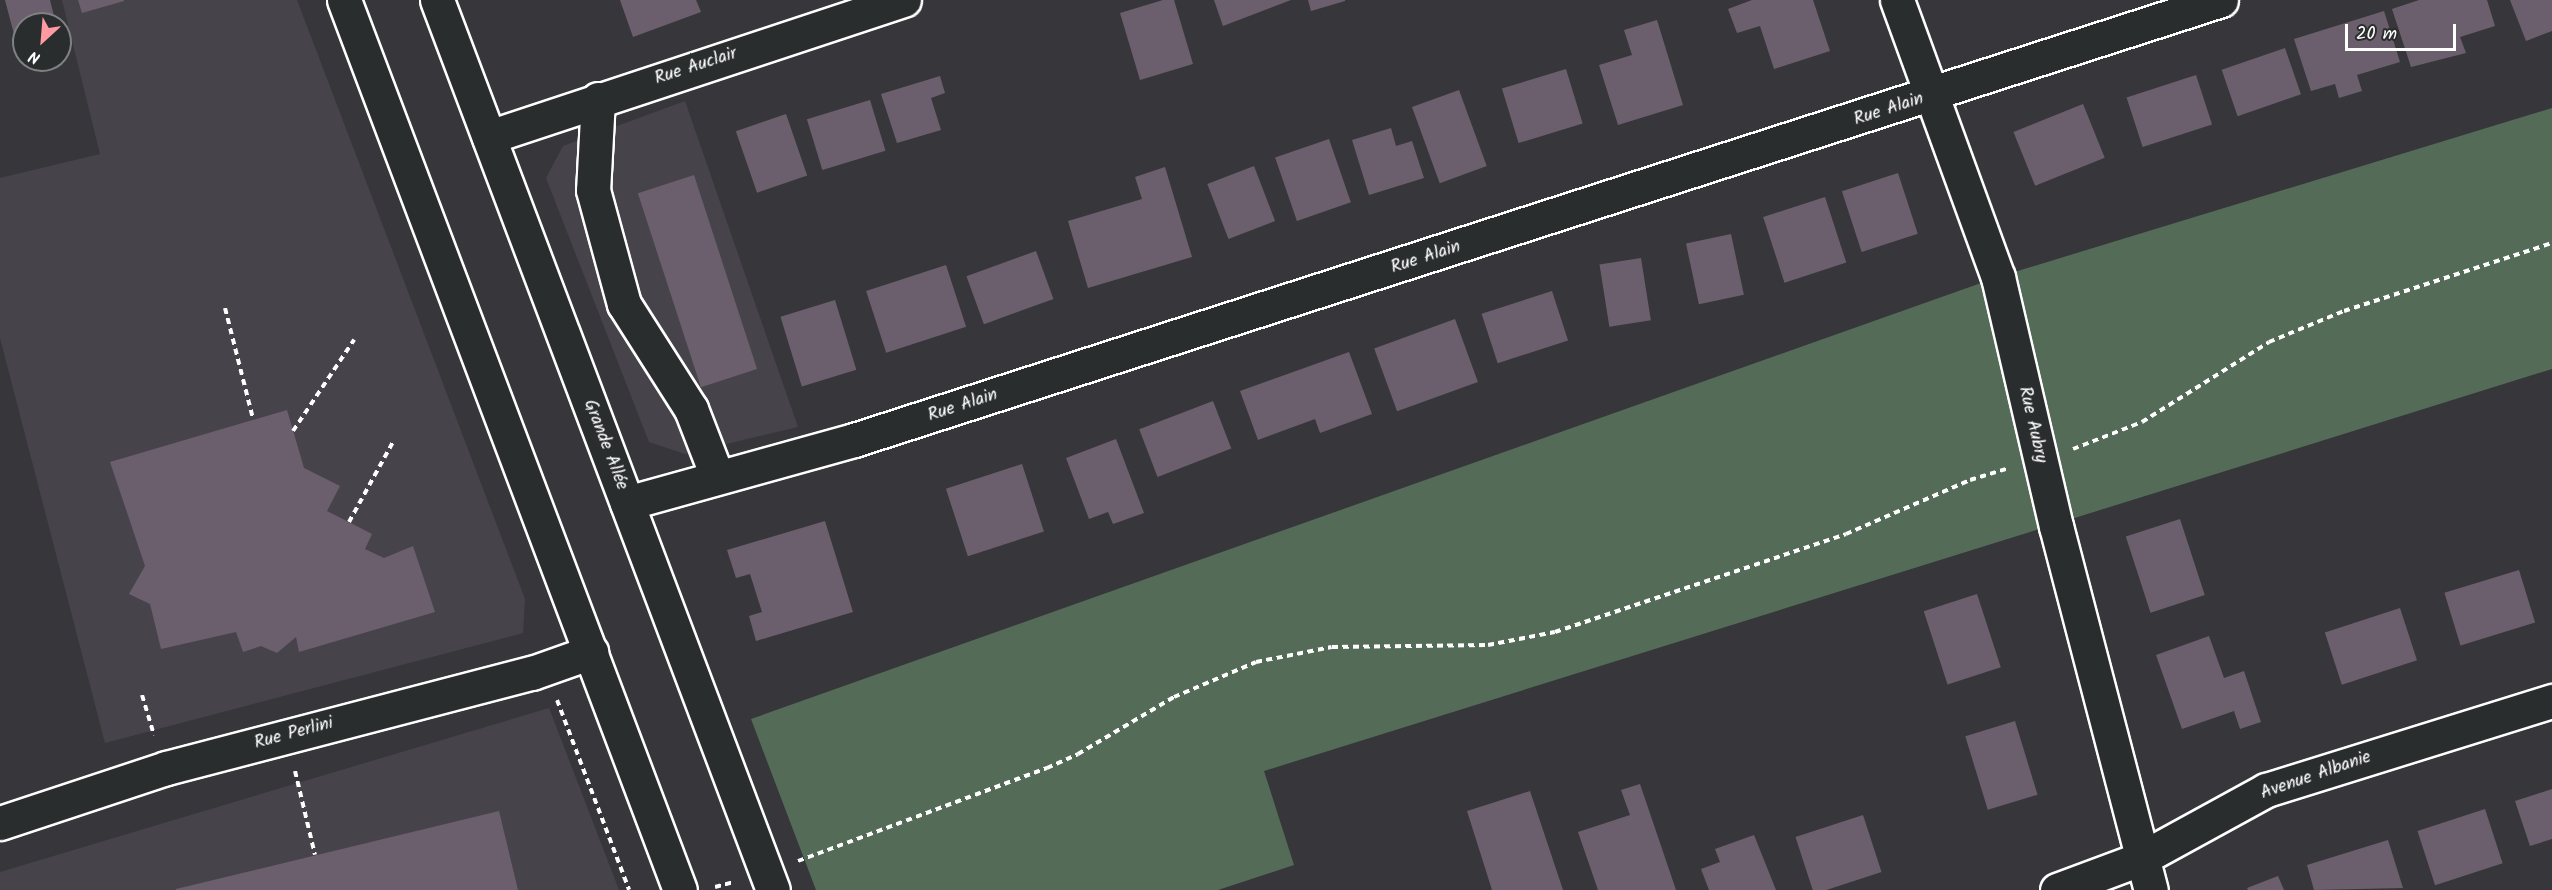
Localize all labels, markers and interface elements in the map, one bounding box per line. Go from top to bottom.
north arrow [12,12,72,72]
scale bar [2348,12,2459,50]
text: 20 m [2356,20,2397,49]
text: N [25,43,45,70]
street label: Rue Auclair [652,44,740,90]
street label: Rue Alain [1851,89,1927,131]
street label: Rue Alain [1388,237,1464,279]
street label: Rue Alain [925,385,1001,427]
street label: Rue Aubry [2013,385,2051,465]
street label: Grande Allée [578,397,632,493]
street label: Rue Perlini [252,713,336,755]
street label: Avenue Albanie [2258,747,2374,805]

